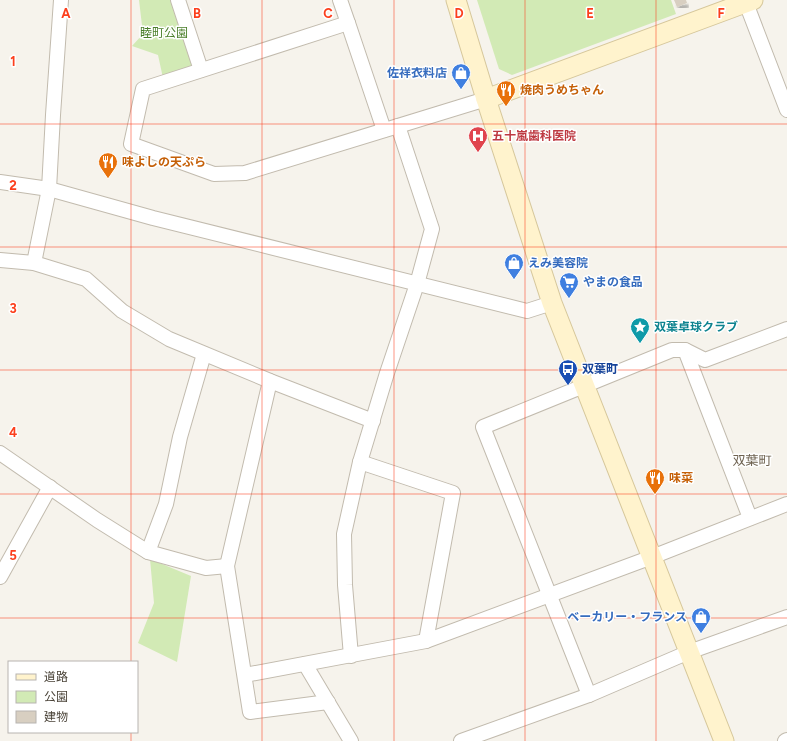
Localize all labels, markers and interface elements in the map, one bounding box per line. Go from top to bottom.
text: A [61,6,71,21]
text: B [193,6,201,21]
text: C [323,6,333,21]
text: D [454,6,464,21]
text: E [586,6,594,21]
text: F [717,6,725,21]
park label: 睦町公園 [140,26,188,40]
text: 1 [10,54,16,69]
shop icon: 佐祥衣料店 [450,62,472,90]
place label: 佐祥衣料店 [387,66,447,80]
restaurant icon: 焼肉うめちゃん [495,79,517,107]
place label: 焼肉うめちゃん [520,83,604,97]
hospital icon: 五十嵐歯科医院 [467,125,489,153]
place label: 五十嵐歯科医院 [492,129,576,143]
restaurant icon: 味よしの天ぷら [97,151,119,179]
place label: 味よしの天ぷら [122,155,206,169]
text: 2 [9,178,17,193]
shop icon: えみ美容院 [503,252,525,280]
place label: えみ美容院 [528,256,588,270]
supermarket icon: やまの食品 [558,271,580,299]
place label: やまの食品 [583,275,643,289]
text: 3 [9,301,17,316]
place icon: 双葉卓球クラブ [629,316,651,344]
place label: 双葉卓球クラブ [654,320,738,334]
bus stop icon: 双葉町 [557,358,579,386]
place label: 双葉町 [582,362,618,376]
text: 4 [9,425,17,440]
district label: 双葉町 [732,453,772,468]
restaurant icon: 味菜 [644,467,666,495]
place label: 味菜 [669,471,693,485]
text: 5 [9,548,17,563]
shop icon: ベーカリー・フランス [690,606,712,634]
place label: ベーカリー・フランス [567,610,687,624]
legend [8,661,138,733]
text: 道路 [44,670,68,684]
text: 公園 [44,690,68,704]
text: 建物 [44,710,68,724]

